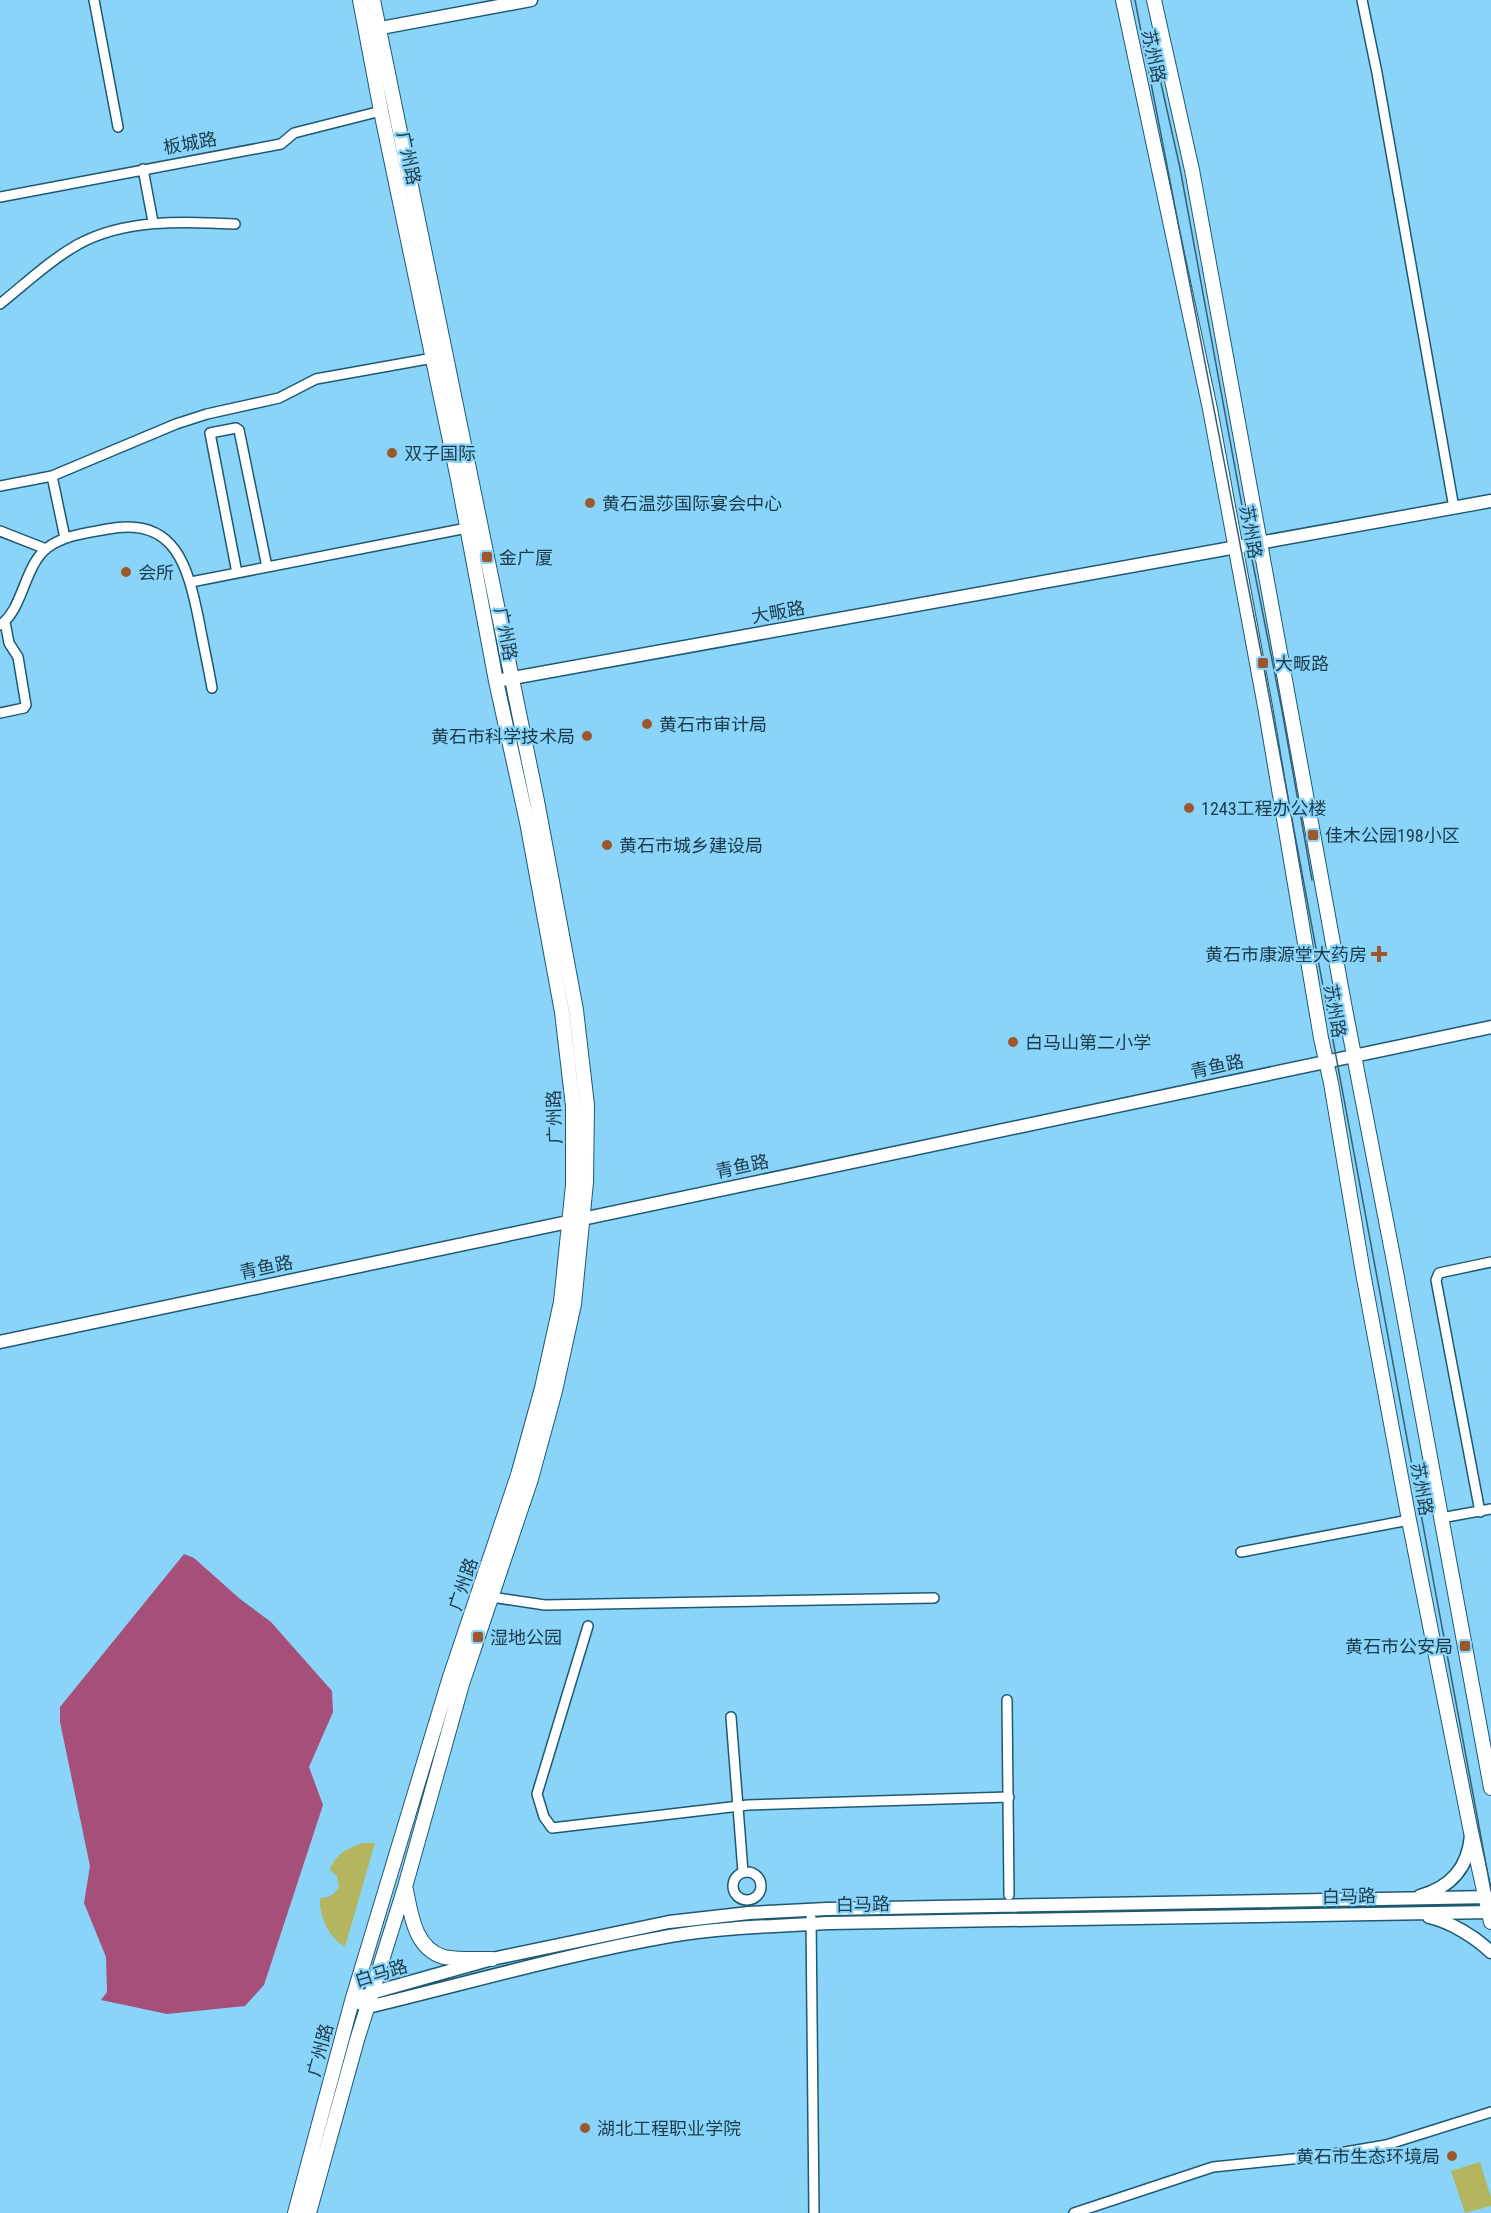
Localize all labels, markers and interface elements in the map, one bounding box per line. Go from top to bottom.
street label: 苏州路 [1138,27,1170,85]
street label: 板城路 [162,128,218,158]
street label: 广州路 [393,129,425,187]
place label: 双子国际 [404,443,476,464]
marker: 双子国际 [385,446,399,460]
place label: 黄石温莎国际宴会中心 [602,493,782,514]
marker: 黄石温莎国际宴会中心 [583,496,597,510]
street label: 苏州路 [1236,504,1266,560]
place label: 金广厦 [499,547,553,568]
marker: 金广厦 [480,550,494,564]
place label: 会所 [138,562,174,583]
marker: 会所 [119,565,133,579]
street label: 大畈路 [750,597,806,627]
street label: 广州路 [491,605,521,663]
place label: 大畈路 [1275,653,1329,674]
marker: 大畈路 [1256,656,1270,670]
place label: 黄石市审计局 [659,714,767,735]
marker: 黄石市审计局 [640,717,654,731]
place label: 黄石市科学技术局 [431,726,575,747]
marker: 黄石市科学技术局 [580,729,594,743]
place label: 1243工程办公楼 [1201,798,1327,819]
marker: 1243工程办公楼 [1182,801,1196,815]
place label: 佳木公园198小区 [1325,825,1460,846]
marker: 佳木公园198小区 [1306,828,1320,842]
place label: 黄石市城乡建设局 [619,835,763,856]
marker: 黄石市城乡建设局 [600,838,614,852]
place label: 黄石市康源堂大药房 [1205,944,1367,965]
marker: 黄石市康源堂大药房 [1372,947,1386,961]
street label: 苏州路 [1320,983,1350,1039]
place label: 白马山第二小学 [1025,1032,1151,1053]
marker: 白马山第二小学 [1006,1035,1020,1049]
street label: 青鱼路 [1188,1050,1246,1082]
street label: 广州路 [543,1090,565,1144]
street label: 青鱼路 [713,1150,771,1182]
street label: 青鱼路 [237,1251,295,1283]
street label: 苏州路 [1407,1461,1437,1517]
street label: 广州路 [444,1555,482,1613]
place label: 湿地公园 [490,1627,562,1648]
marker: 湿地公园 [471,1630,485,1644]
place label: 黄石市公安局 [1345,1636,1453,1657]
marker: 黄石市公安局 [1458,1639,1472,1653]
street label: 白马路 [1322,1885,1376,1907]
street label: 白马路 [836,1893,890,1915]
street label: 白马路 [352,1955,410,1991]
street label: 广州路 [303,2021,337,2079]
place label: 湖北工程职业学院 [597,2118,741,2139]
marker: 湖北工程职业学院 [578,2121,592,2135]
place label: 黄石市生态环境局 [1296,2146,1440,2167]
marker: 黄石市生态环境局 [1445,2149,1459,2163]

